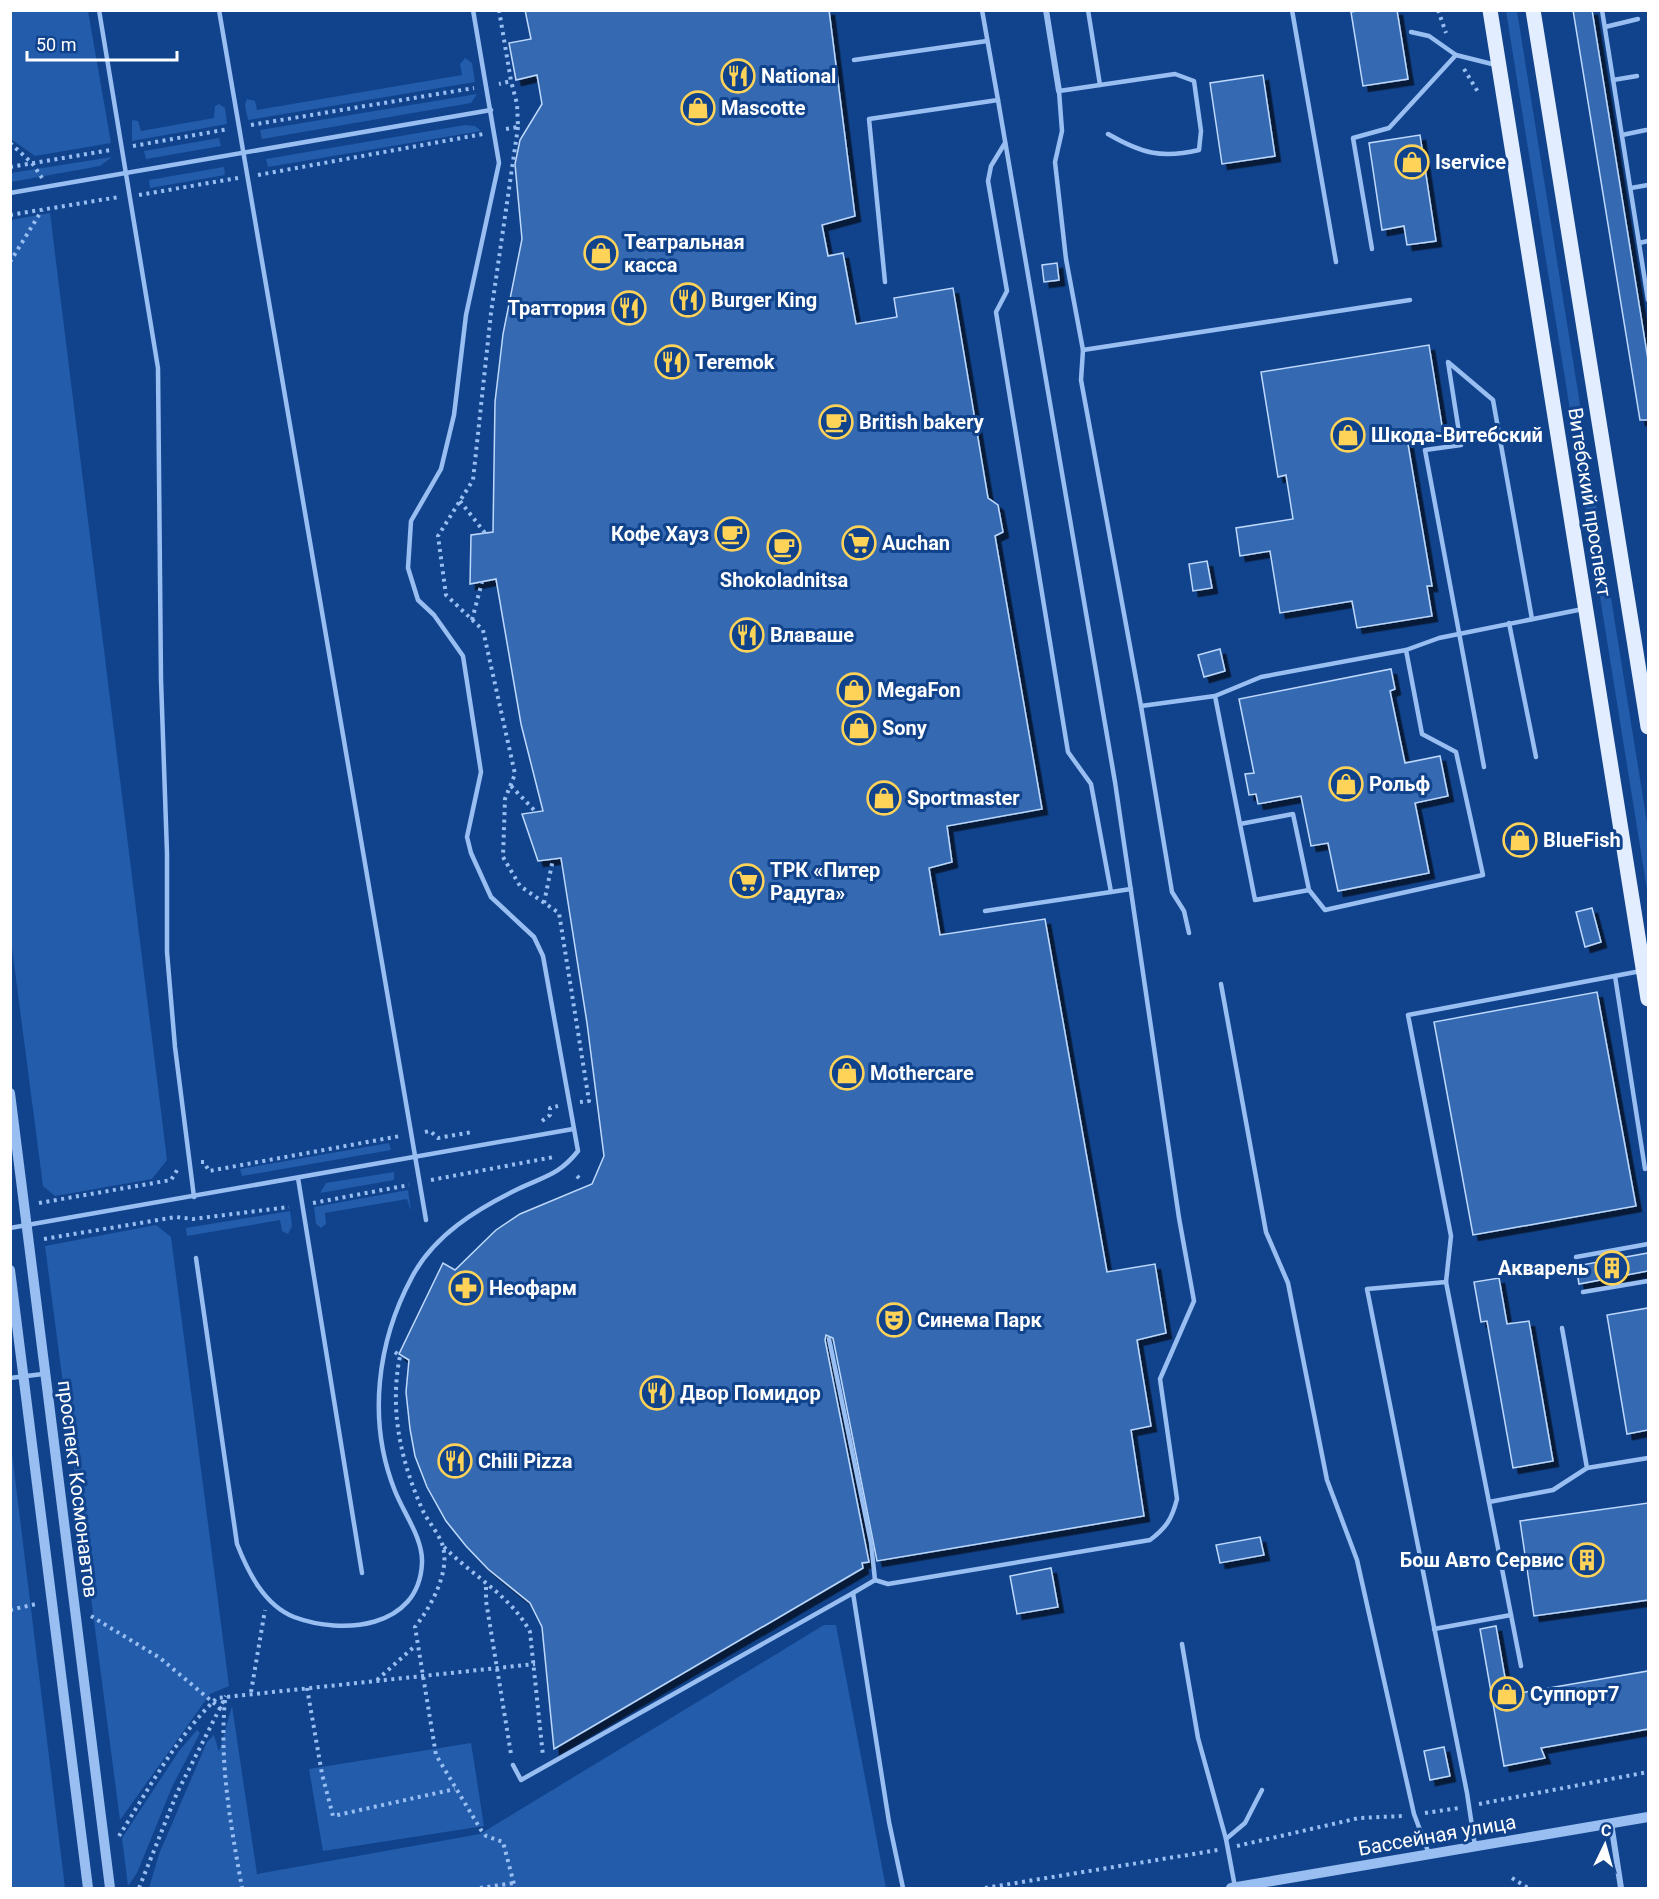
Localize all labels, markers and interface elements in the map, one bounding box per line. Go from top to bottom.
scale bar [27,24,177,62]
text: 50 m [36,34,76,55]
restaurant icon: National [720,58,756,94]
place label: National [761,64,836,88]
shop icon: Mascotte [680,90,716,126]
place label: Mascotte [721,96,806,120]
shop icon: Iservice [1394,144,1430,180]
place label: Iservice [1435,150,1506,174]
place label: Театральная касса [624,230,745,277]
shop icon: Театральная касса [583,235,619,271]
restaurant icon: Burger King [670,282,706,318]
place label: Burger King [711,288,817,312]
restaurant icon: Траттория [611,290,647,326]
place label: Траттория [508,296,606,320]
restaurant icon: Teremok [654,344,690,380]
place label: Teremok [695,350,775,374]
cafe icon: British bakery [818,404,854,440]
street label: Витебский проспект [1563,406,1617,599]
place label: British bakery [859,410,985,434]
shop icon: Шкода-Витебский [1330,417,1366,453]
place label: Шкода-Витебский [1371,423,1543,447]
cafe icon: Кофе Хауз [714,516,750,552]
place label: Кофе Хауз [611,522,709,546]
supermarket icon: Auchan [841,525,877,561]
cafe icon: Shokoladnitsa [766,529,802,565]
place label: Auchan [882,531,950,555]
place label: Shokoladnitsa [720,568,848,592]
restaurant icon: Влаваше [729,617,765,653]
place label: Влаваше [770,623,854,647]
shop icon: MegaFon [836,672,872,708]
place label: MegaFon [877,678,961,702]
shop icon: Sony [841,710,877,746]
place label: Sony [882,716,928,740]
shop icon: Рольф [1328,766,1364,802]
place label: Рольф [1369,772,1430,796]
shop icon: Sportmaster [866,780,902,816]
place label: Sportmaster [907,786,1020,810]
shop icon: BlueFish [1502,822,1538,858]
place label: BlueFish [1543,828,1621,852]
place label: ТРК «Питер Радуга» [770,858,880,905]
supermarket icon: ТРК «Питер Радуга» [729,863,765,899]
shop icon: Mothercare [829,1055,865,1091]
place label: Mothercare [870,1061,974,1085]
building icon: Акварель [1594,1250,1630,1286]
place label: Акварель [1498,1256,1589,1280]
pharmacy icon: Неофарм [448,1270,484,1306]
place label: Неофарм [489,1276,577,1300]
theatre icon: Синема Парк [876,1302,912,1338]
place label: Синема Парк [917,1308,1042,1332]
restaurant icon: Двор Помидор [639,1375,675,1411]
street label: проспект Космонавтов [53,1379,103,1599]
place label: Двор Помидор [680,1381,821,1405]
restaurant icon: Chili Pizza [437,1443,473,1479]
place label: Chili Pizza [478,1449,573,1473]
building icon: Бош Авто Сервис [1569,1542,1605,1578]
place label: Бош Авто Сервис [1400,1548,1564,1572]
shop icon: Суппорт7 [1489,1676,1525,1712]
place label: Суппорт7 [1530,1682,1620,1706]
street label: Бассейная улица [1356,1809,1518,1861]
north arrow [1575,1815,1635,1875]
text: С [1600,1821,1612,1840]

